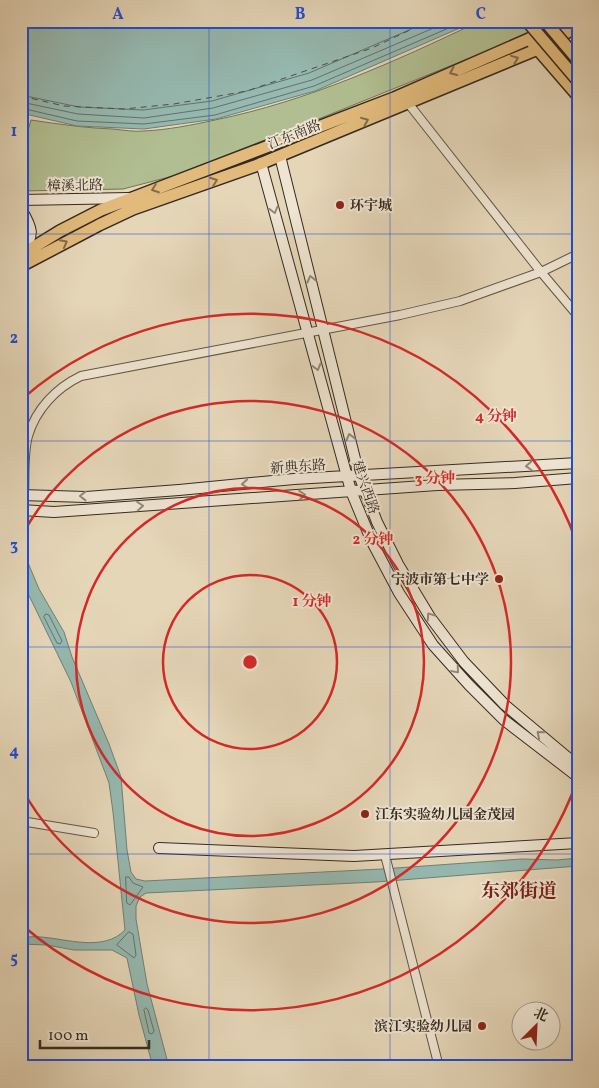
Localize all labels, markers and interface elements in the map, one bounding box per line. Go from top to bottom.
text: A [112,4,124,26]
text: B [295,4,306,26]
text: C [476,4,486,26]
one-way arrow [510,54,519,65]
one-way arrow [449,66,458,77]
street label: 江东南路 [265,116,324,155]
one-way arrow [360,116,369,127]
text: 1 [11,121,17,143]
street label: 樟溪北路 [47,177,103,196]
one-way arrow [209,177,218,187]
one-way arrow [152,183,160,193]
place label: 环宇城 [350,197,392,216]
marker: 环宇城 [334,199,346,211]
one-way arrow [269,206,279,214]
one-way arrow [59,239,68,249]
one-way arrow [306,275,317,284]
text: 2 [10,328,18,350]
one-way arrow [312,363,322,371]
text: 4 分钟 [475,407,517,428]
one-way arrow [345,433,356,442]
street label: 新典东路 [270,456,327,479]
street label: 建兴西路 [346,458,383,517]
one-way arrow [525,460,533,471]
text: 3 分钟 [415,469,455,490]
one-way arrow [240,478,248,489]
one-way arrow [298,490,306,501]
one-way arrow [78,491,86,501]
one-way arrow [136,501,144,512]
text: 2 分钟 [353,530,393,551]
text: 3 [10,535,18,557]
place label: 宁波市第七中学 [391,571,489,590]
marker: 宁波市第七中学 [493,573,505,585]
text: 1 分钟 [292,592,332,613]
one-way arrow [427,612,436,622]
centre of rings [241,653,259,671]
one-way arrow [450,665,459,674]
one-way arrow [537,731,546,740]
text: 4 [9,741,19,763]
place label: 江东实验幼儿园金茂园 [375,806,515,825]
marker: 江东实验幼儿园金茂园 [359,808,371,820]
district label: 东郊街道 [481,879,557,905]
text: 5 [10,948,18,970]
north arrow [512,1000,562,1050]
text: 北 [530,1004,551,1027]
scale bar [40,1018,149,1050]
place label: 滨江实验幼儿园 [374,1018,472,1037]
marker: 滨江实验幼儿园 [476,1020,488,1032]
text: 100 m [48,1026,88,1047]

